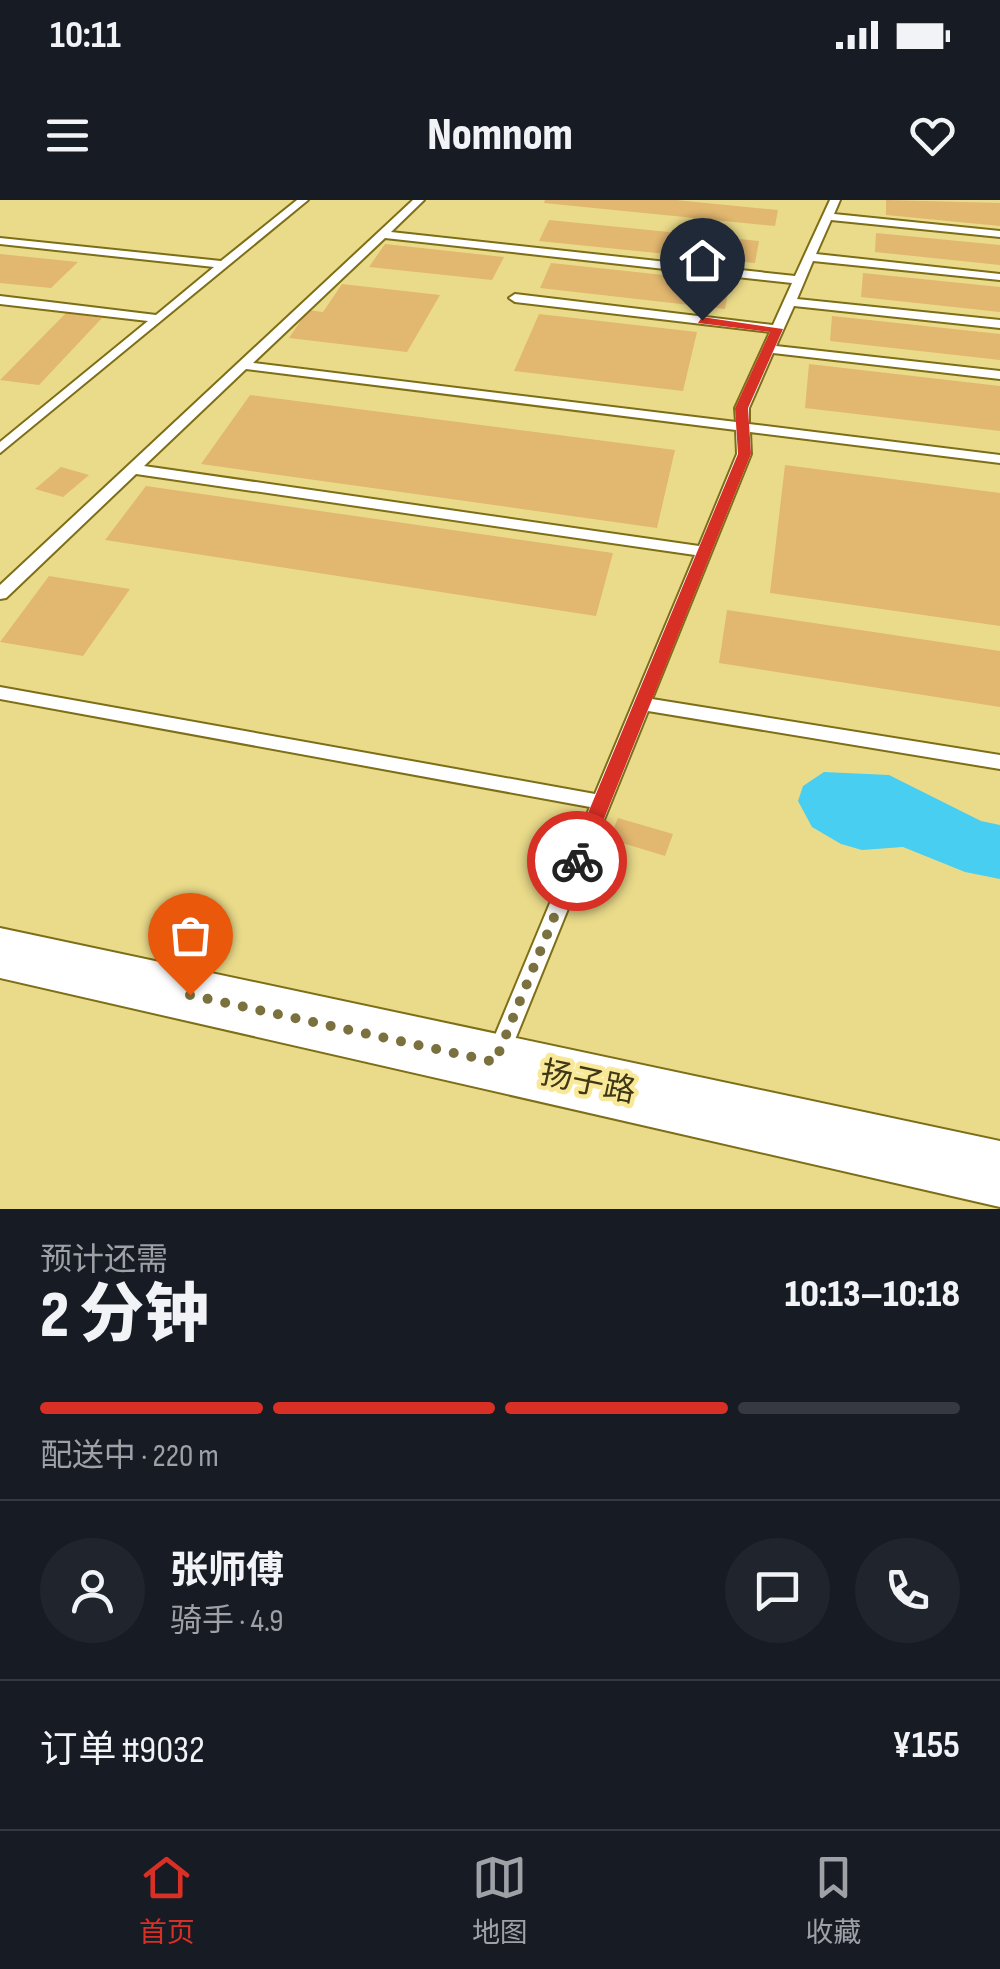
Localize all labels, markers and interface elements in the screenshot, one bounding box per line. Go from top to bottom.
text: 10:11 [50,13,121,58]
icon: menu [40,108,95,163]
text: Nomnom [427,108,573,163]
icon: heart [905,108,960,163]
pin [660,218,745,321]
icon: home [675,233,730,288]
courier [527,811,627,911]
icon: bike [550,834,605,889]
pin [148,893,233,996]
icon: bag [163,908,218,963]
street label: 扬子路 [537,1054,639,1112]
text: 预计还需 [40,1241,168,1280]
text: 10:13–10:18 [785,1272,960,1317]
text: 2 分钟 [40,1278,209,1356]
text: 配送中 · 220 m [40,1437,219,1476]
button: person [40,1538,145,1643]
button: chat [725,1538,830,1643]
button: phone [855,1538,960,1643]
text: 张师傅 [170,1549,284,1594]
text: 骑手 · 4.9 [170,1602,283,1641]
text: ¥155 [892,1723,960,1768]
text: 订单 #9032 [40,1728,205,1773]
tab: 首页 [139,1850,195,1950]
tab: 地图 [472,1850,528,1950]
tab: 收藏 [805,1850,861,1950]

